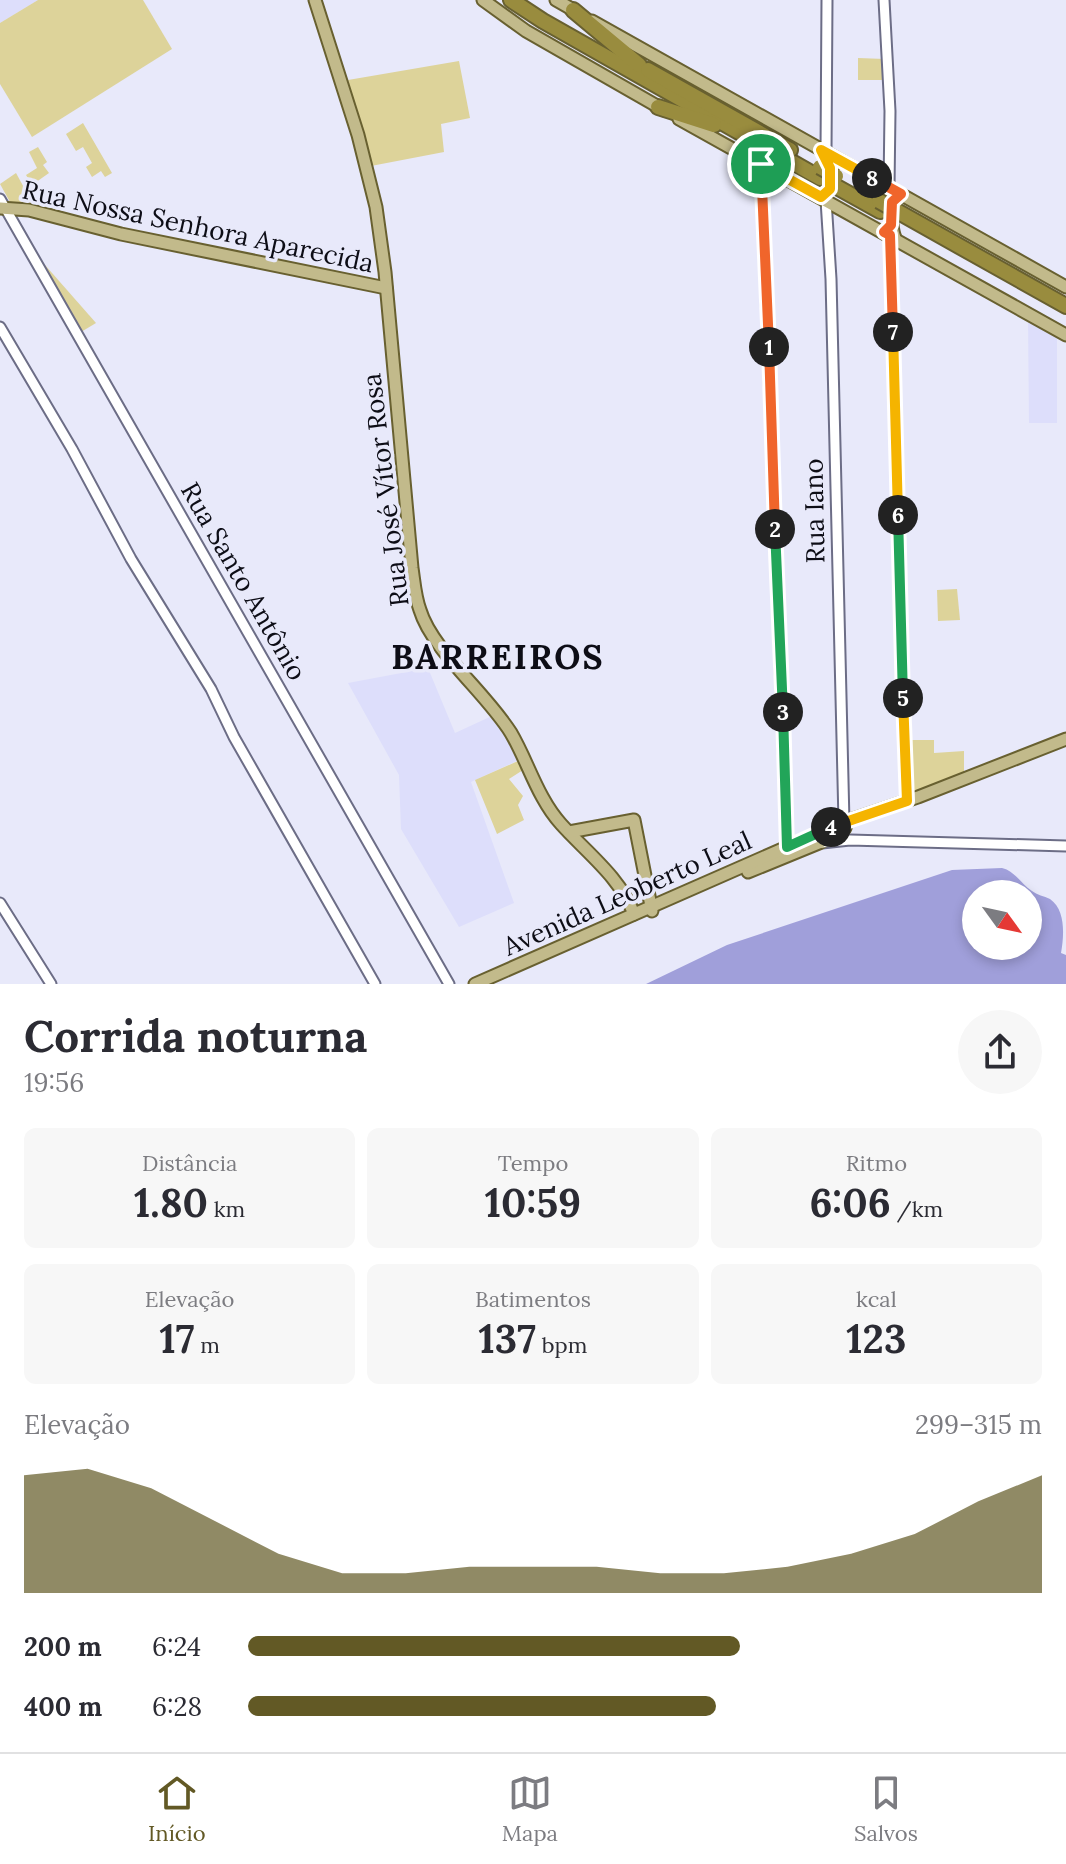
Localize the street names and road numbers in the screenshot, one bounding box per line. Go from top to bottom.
street label: Rua Nossa Senhora Aparecida [19,173,377,279]
street label: Rua José Vítor Rosa [354,372,416,608]
street label: Rua Iano [797,458,831,564]
street label: Rua Santo Antônio [174,476,314,686]
street label: Avenida Leoberto Leal [497,823,756,963]

